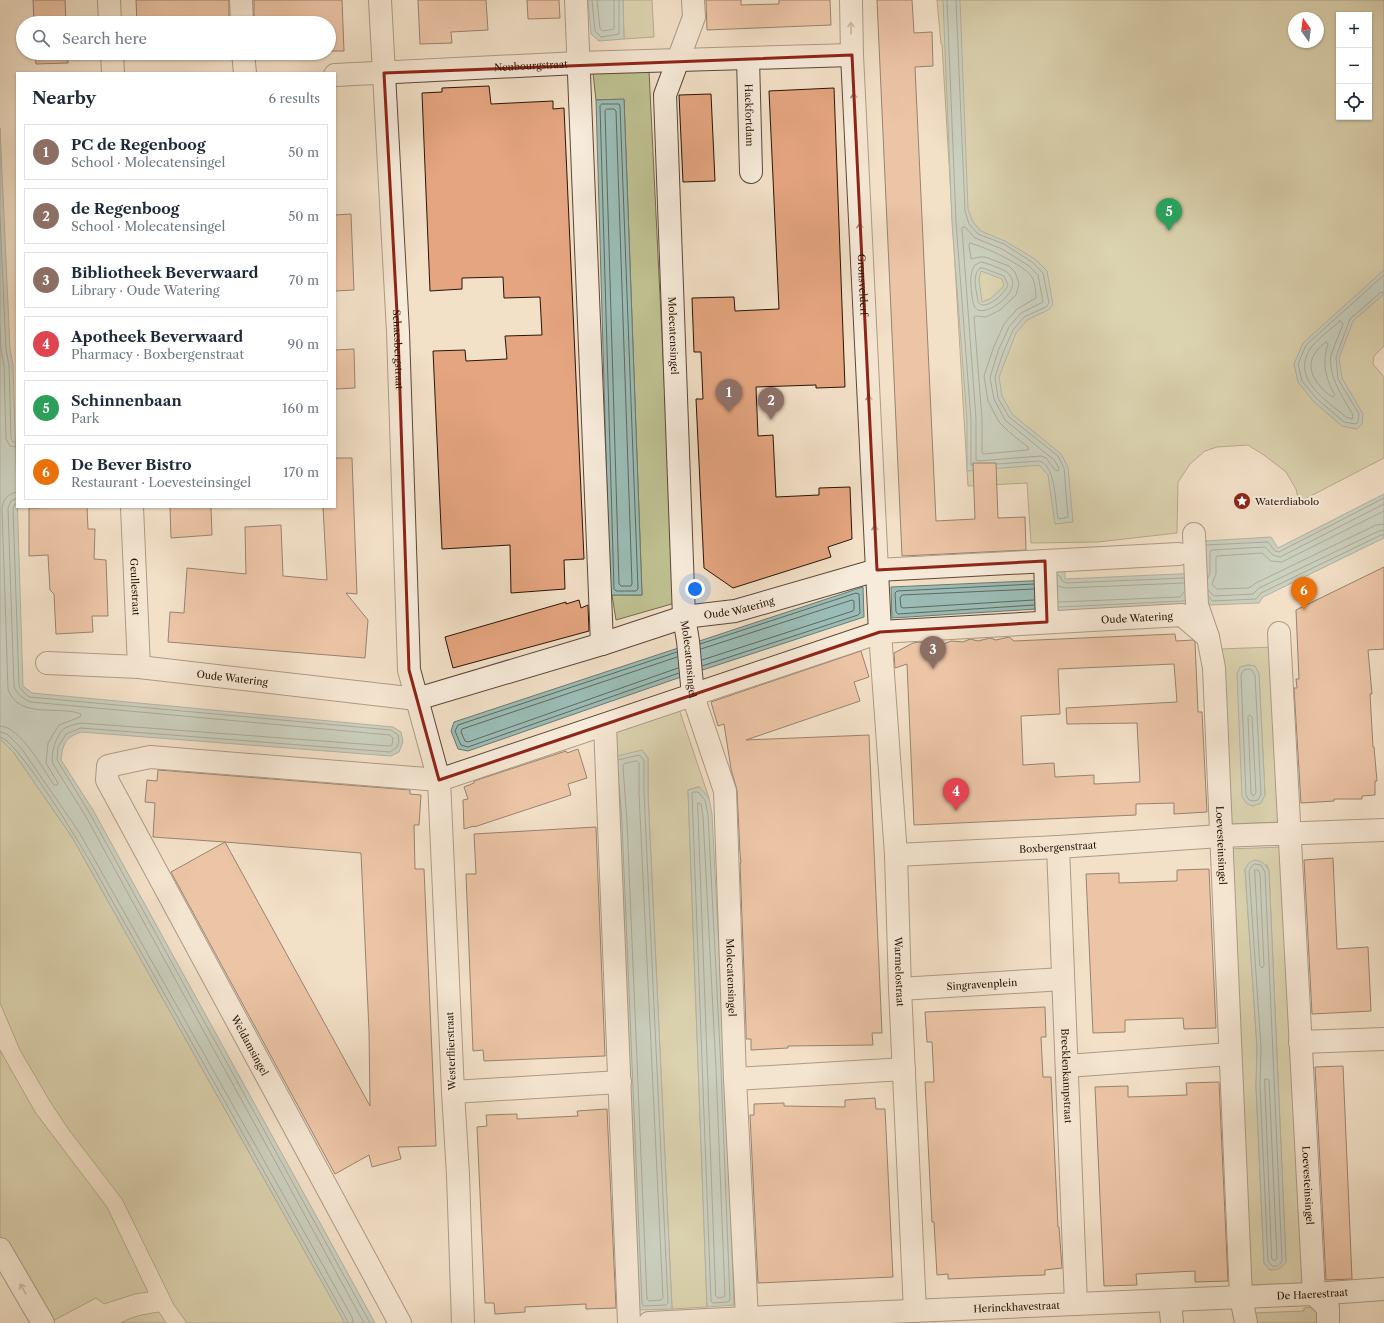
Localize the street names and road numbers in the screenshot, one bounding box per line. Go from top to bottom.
street label: Neubourgstraat [494,57,568,74]
street label: Hackfortdam [742,83,757,147]
street label: Gronsvelderf [855,253,871,317]
street label: Molecatensingel [666,296,682,375]
street label: Schaesbergstraat [390,309,406,390]
street label: Geullestraat [128,558,143,616]
street label: Oude Watering [703,593,776,621]
street label: Oude Watering [1101,609,1174,626]
street label: Molecatensingel [678,619,700,700]
street label: Oude Watering [196,667,269,688]
street label: Loevesteinsingel [1213,805,1230,885]
street label: Boxbergenstraat [1019,838,1097,855]
street label: Warmelostraat [892,936,907,1007]
street label: Molecatensingel [724,938,739,1017]
street label: Singravenplein [946,975,1018,993]
street label: Westerflierstraat [443,1011,459,1091]
street label: Weldamsingel [228,1012,272,1078]
street label: Brecklenkampstraat [1059,1028,1075,1124]
street label: Loevesteinsingel [1300,1145,1317,1225]
street label: De Haerestraat [1276,1285,1349,1302]
street label: Herinckhavestraat [973,1298,1061,1315]

